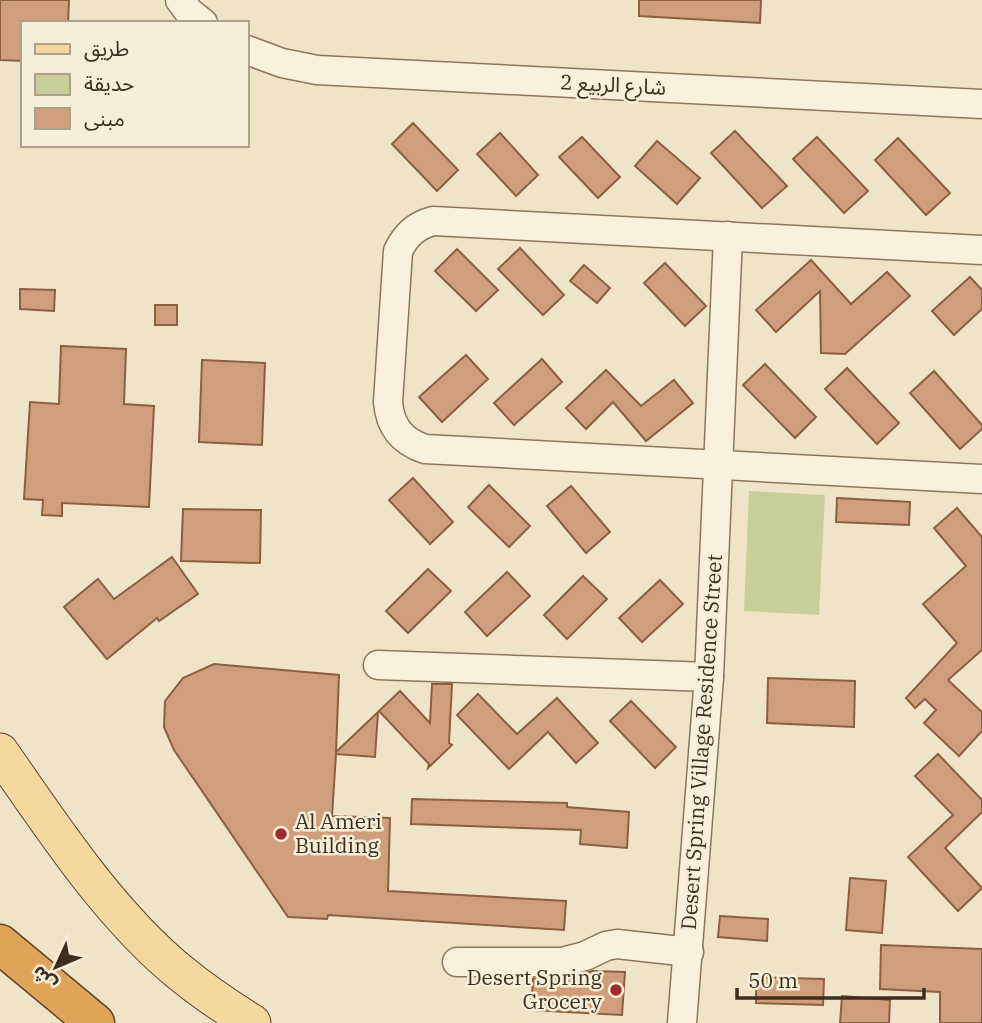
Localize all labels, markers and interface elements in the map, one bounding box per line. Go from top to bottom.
legend [21,21,248,147]
text: طريق [84,34,129,62]
street label: شارع الربيع 2 [559,67,667,103]
text: حديقة [84,69,134,97]
text: مبنى [84,104,125,132]
street label: Desert Spring Village Residence Street [674,553,728,931]
place label: Al Ameri Building [295,807,382,859]
marker: Al Ameri Building [273,826,289,842]
north arrow [21,932,91,1002]
scale bar [737,956,924,1000]
text: ش [26,961,61,997]
place label: Desert Spring Grocery [467,963,603,1015]
text: 50 m [748,966,798,994]
marker: Desert Spring Grocery [608,982,624,998]

